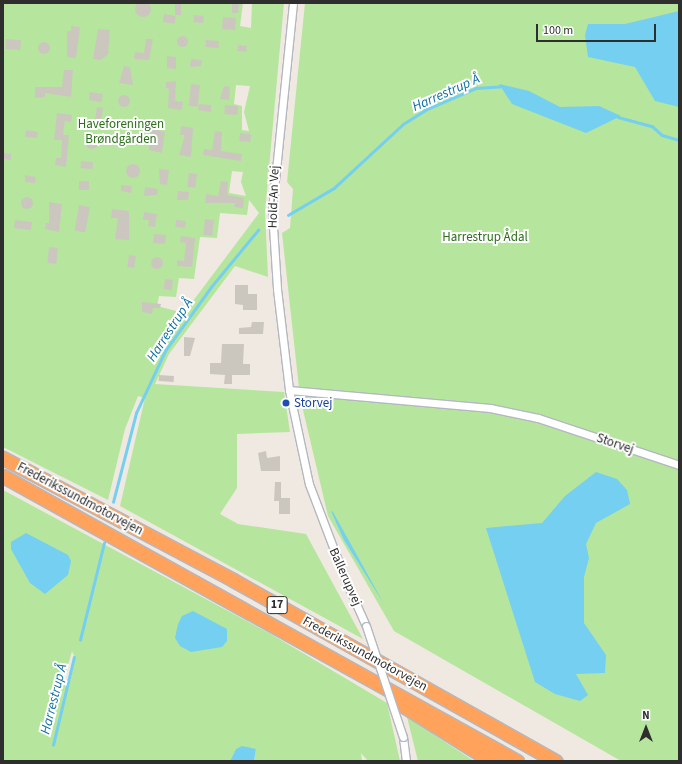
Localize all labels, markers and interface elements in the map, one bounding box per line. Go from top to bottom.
scale bar [538,16,658,42]
text: 100 m [543,22,573,39]
water label: Harrestrup Å [410,71,482,115]
park label: Haveforeningen Brøndgården [78,117,164,148]
street label: Hold-An Vej [265,165,283,229]
park label: Harrestrup Ådal [442,229,528,245]
water label: Harrestrup Å [143,295,197,365]
place label: Storvej [294,395,332,411]
marker: Storvej [281,398,291,408]
street label: Storvej [594,430,636,458]
street label: Frederikssundmotorvejen [15,459,145,539]
street label: Ballerupvej [325,546,365,608]
road number: 17 [266,595,288,615]
street label: Frederikssundmotorvejen [300,613,430,695]
water label: Harrestrup Å [37,662,71,736]
north arrow [626,708,666,748]
text: N [642,708,650,723]

